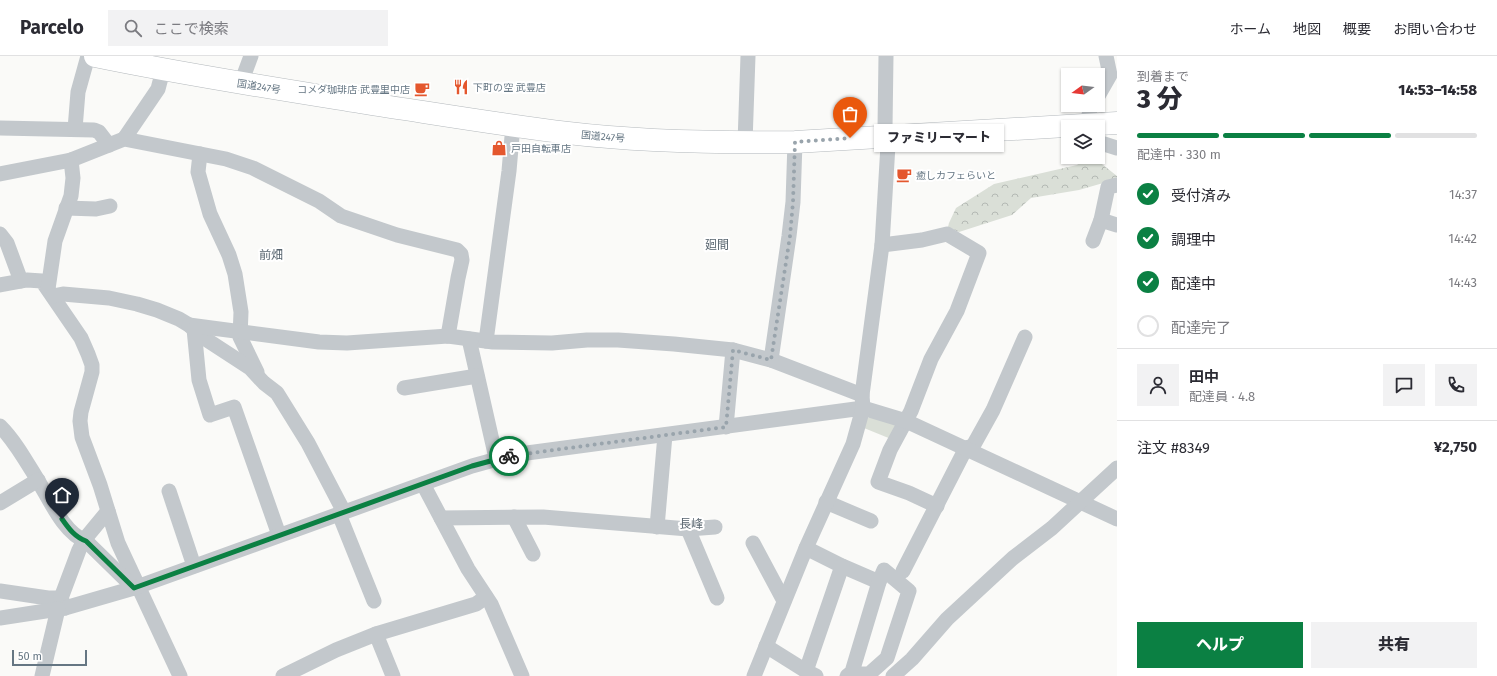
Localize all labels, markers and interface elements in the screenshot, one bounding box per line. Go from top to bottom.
search box [108,10,388,46]
text: Parcelo [20,16,84,39]
icon: search [122,17,144,39]
text: ここで検索 [154,20,229,38]
text: ホーム [1229,21,1271,38]
text: 地図 [1293,21,1321,38]
text: 概要 [1343,21,1371,38]
text: お問い合わせ [1393,21,1477,38]
north arrow [1061,68,1105,112]
map controls [1061,68,1105,164]
text: 到着まで [1137,69,1189,84]
street label: 国道247号 [236,78,282,96]
restaurant icon: 下町の空 武豊店 [452,78,470,96]
cafe icon: コメダ珈琲店 武豊里中店 [413,80,431,98]
text: 14:53–14:58 [1398,81,1477,99]
place label: 下町の空 武豊店 [473,82,546,94]
place label: コメダ珈琲店 武豊里中店 [297,84,410,96]
text: 3 分 [1137,84,1183,115]
pin [833,97,867,138]
icon: bag [839,103,861,125]
button: layers [1061,120,1105,164]
callout: ファミリーマート [874,124,1004,152]
street label: 国道247号 [580,129,625,145]
text: ファミリーマート [887,130,991,145]
shop icon: 戸田自転車店 [490,139,508,157]
place label: 戸田自転車店 [511,143,571,155]
text: 配達中 · 330 m [1137,147,1221,162]
cafe icon: 癒しカフェらいと [895,166,913,184]
place label: 癒しカフェらいと [916,170,996,182]
icon: check [1137,183,1159,205]
text: 受付済み [1171,187,1231,205]
text: 14:37 [1449,187,1477,202]
icon: check [1137,227,1159,249]
text: 調理中 [1171,231,1216,249]
text: 14:42 [1448,231,1477,246]
district label: 廻間 [705,238,729,252]
district label: 前畑 [259,248,283,262]
icon: check [1137,271,1159,293]
text: 配達中 [1171,275,1216,293]
text: 14:43 [1448,275,1477,290]
text: 配達完了 [1171,319,1231,337]
button: person [1137,364,1179,406]
button: chat [1383,364,1425,406]
button: phone [1435,364,1477,406]
text: 田中 [1189,368,1219,386]
text: 配達員 · 4.8 [1189,389,1255,404]
courier [489,436,529,476]
text: ¥2,750 [1434,438,1477,456]
text: 注文 #8349 [1137,439,1210,457]
icon: bike [498,445,520,467]
pin [45,478,79,519]
icon: home [51,484,73,506]
district label: 長峰 [679,517,703,531]
button: ヘルプ [1137,622,1303,668]
button: 共有 [1311,622,1477,668]
scale bar [12,648,87,667]
text: 50 m [18,650,42,663]

